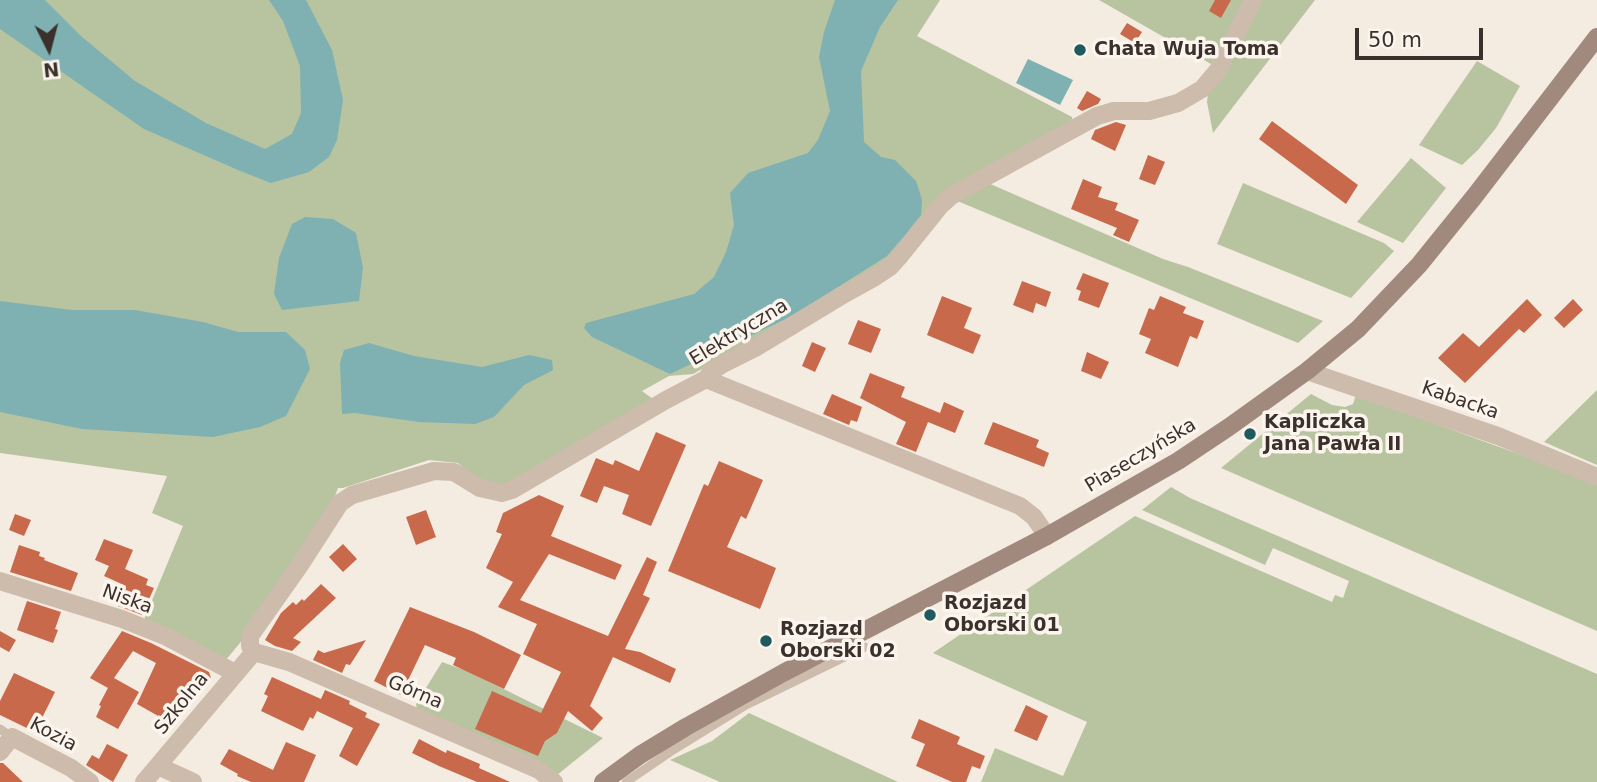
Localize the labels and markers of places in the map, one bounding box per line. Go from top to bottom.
place label: Chata Wuja Toma [1094,39,1279,61]
marker: Chata Wuja Toma [1072,42,1088,58]
place label: Kapliczka Jana Pawła II [1264,412,1401,456]
marker: Kapliczka Jana Pawła II [1242,426,1258,442]
place label: Rozjazd Oborski 01 [944,593,1060,637]
marker: Rozjazd Oborski 01 [922,607,938,623]
place label: Rozjazd Oborski 02 [780,619,896,663]
marker: Rozjazd Oborski 02 [758,633,774,649]

